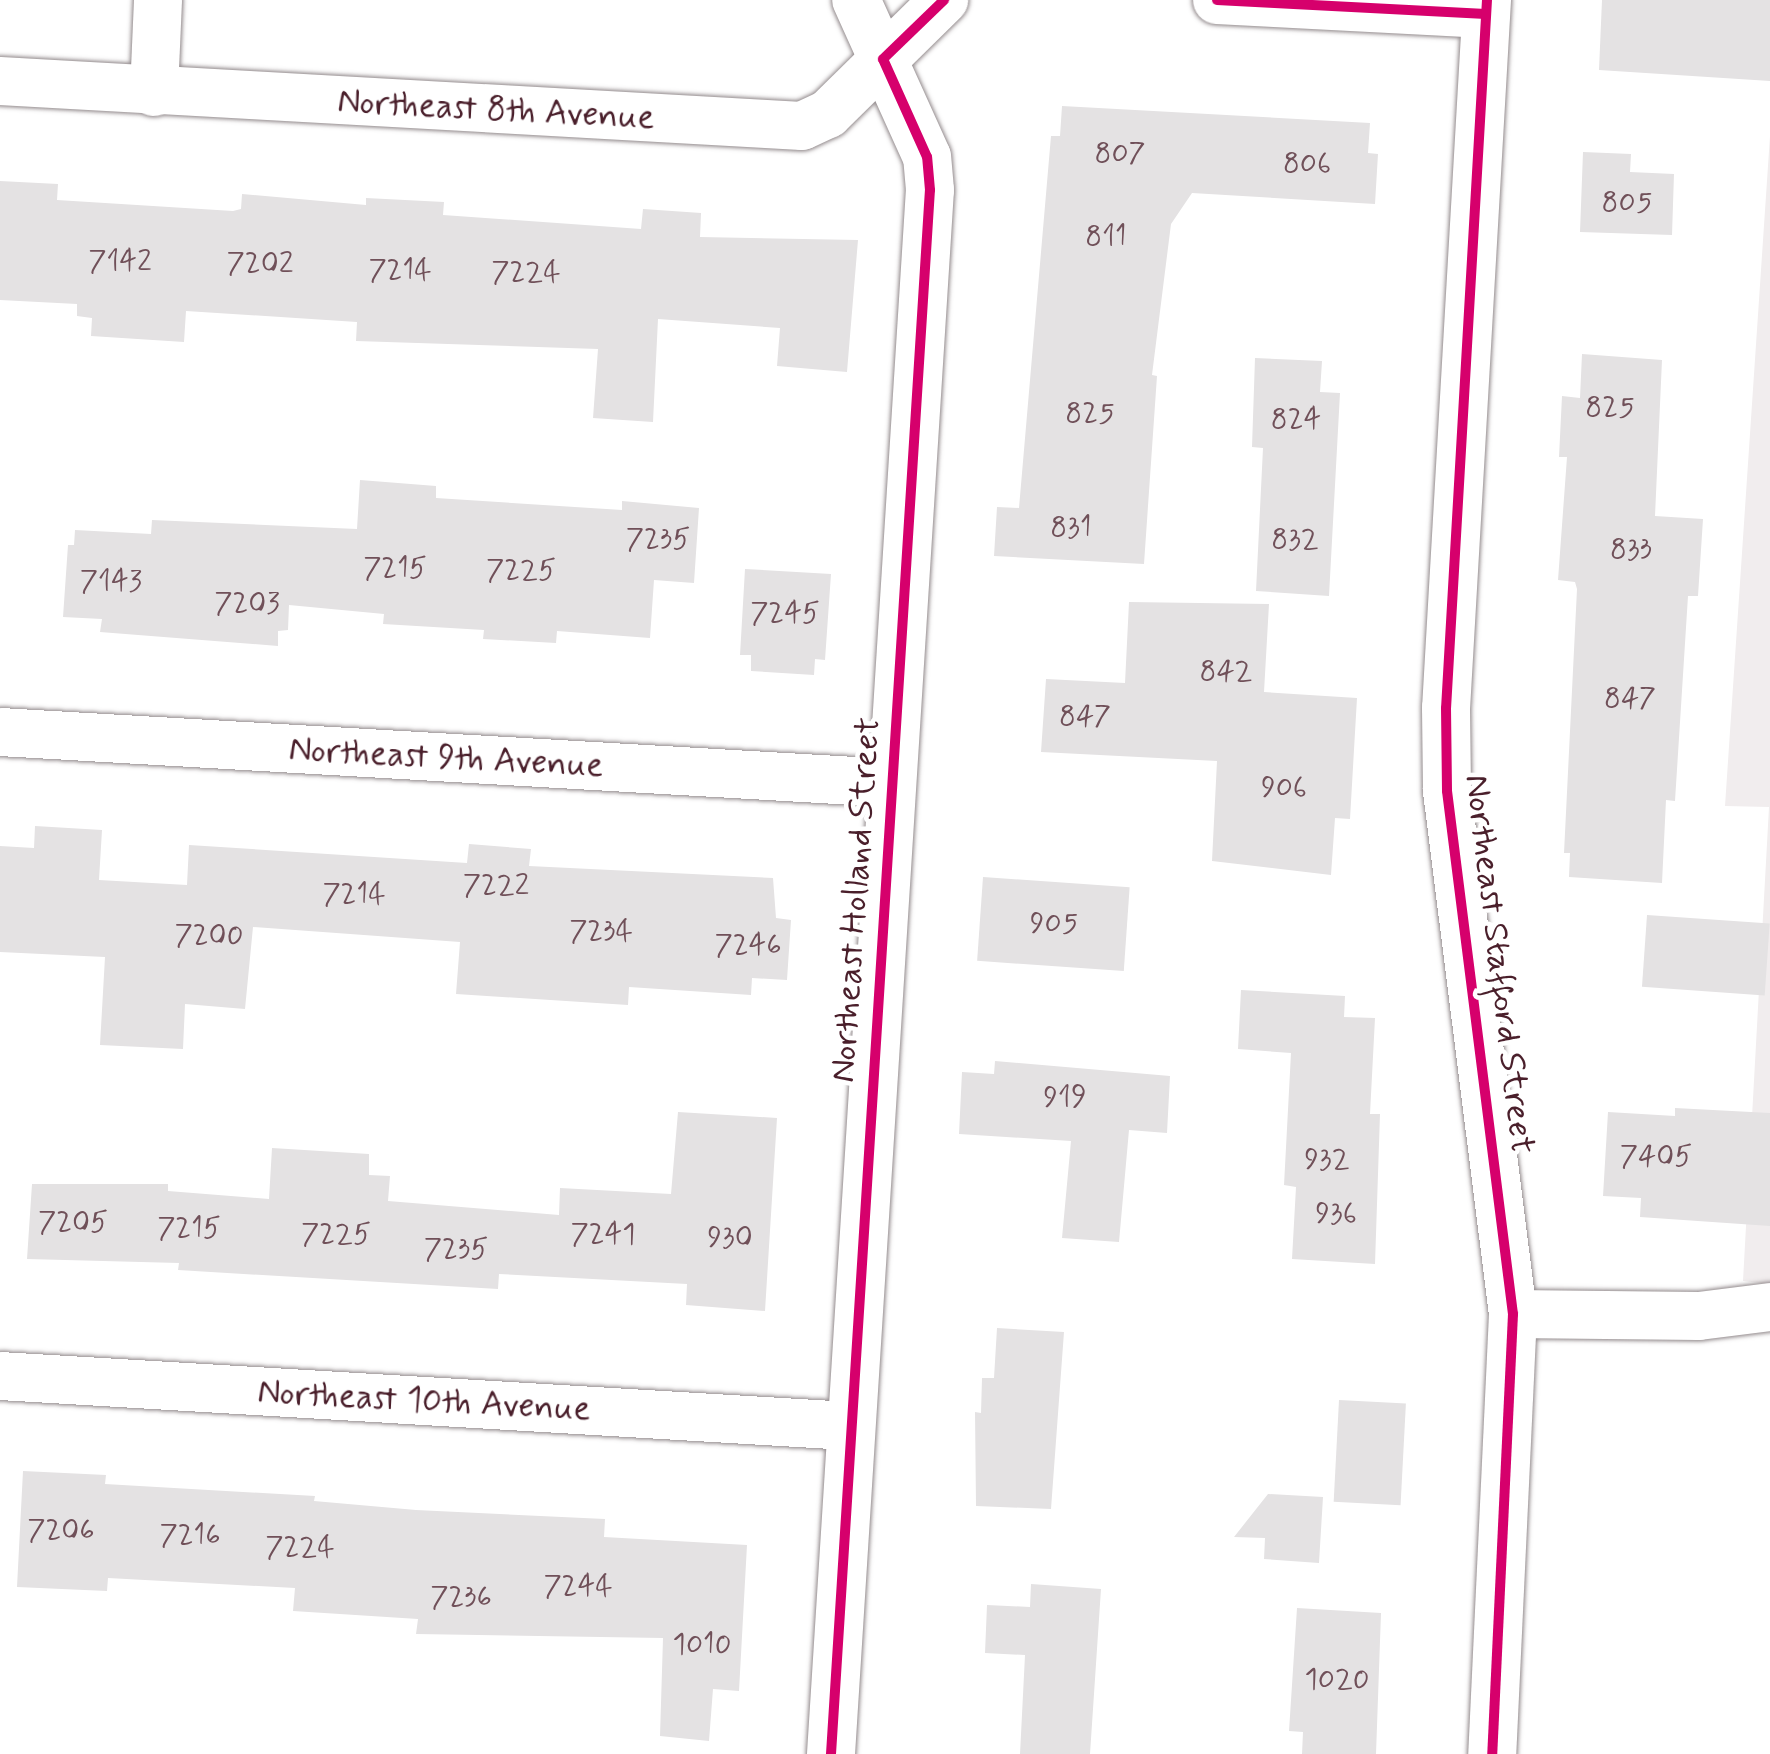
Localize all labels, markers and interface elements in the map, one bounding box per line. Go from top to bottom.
street label: Northeast 8th Avenue [336,81,656,139]
house number: 807 [1095,136,1145,172]
house number: 806 [1283,146,1331,182]
house number: 805 [1602,185,1652,221]
house number: 811 [1085,219,1127,255]
house number: 7142 [88,244,152,280]
house number: 7202 [227,246,293,282]
house number: 7214 [368,253,432,289]
house number: 7224 [491,255,561,291]
house number: 825 [1585,390,1635,426]
house number: 825 [1065,396,1115,432]
house number: 824 [1271,402,1321,438]
house number: 831 [1050,510,1092,546]
house number: 7235 [626,522,690,558]
house number: 832 [1271,522,1319,558]
house number: 833 [1610,532,1652,568]
house number: 7215 [363,551,427,587]
house number: 7225 [486,553,556,589]
house number: 7143 [80,564,142,600]
house number: 7203 [214,586,280,622]
house number: 7245 [750,596,820,632]
house number: 842 [1199,654,1253,690]
house number: 847 [1604,681,1656,717]
house number: 847 [1059,699,1111,735]
street label: Northeast Holland Street [822,717,890,1083]
street label: Northeast 9th Avenue [288,729,604,787]
house number: 906 [1261,770,1307,806]
street label: Northeast Stafford Street [1455,773,1543,1155]
house number: 7222 [463,868,529,904]
house number: 7214 [322,877,386,913]
house number: 905 [1030,906,1078,942]
house number: 7234 [569,914,633,950]
house number: 7200 [175,918,243,954]
house number: 7246 [714,928,782,964]
house number: 919 [1043,1080,1087,1116]
house number: 7405 [1620,1139,1692,1175]
house number: 932 [1304,1142,1350,1178]
house number: 936 [1315,1196,1357,1232]
house number: 7205 [38,1205,108,1241]
house number: 7215 [157,1211,221,1247]
house number: 7225 [301,1217,371,1253]
house number: 7241 [570,1217,636,1253]
house number: 930 [707,1220,753,1256]
house number: 7235 [424,1232,488,1268]
street label: Northeast 10th Avenue [256,1371,592,1431]
house number: 7206 [27,1513,95,1549]
house number: 7216 [159,1518,221,1554]
house number: 7224 [265,1530,335,1566]
house number: 7244 [543,1569,613,1605]
house number: 7236 [430,1580,492,1616]
house number: 1010 [672,1627,732,1663]
house number: 1020 [1304,1662,1370,1698]

